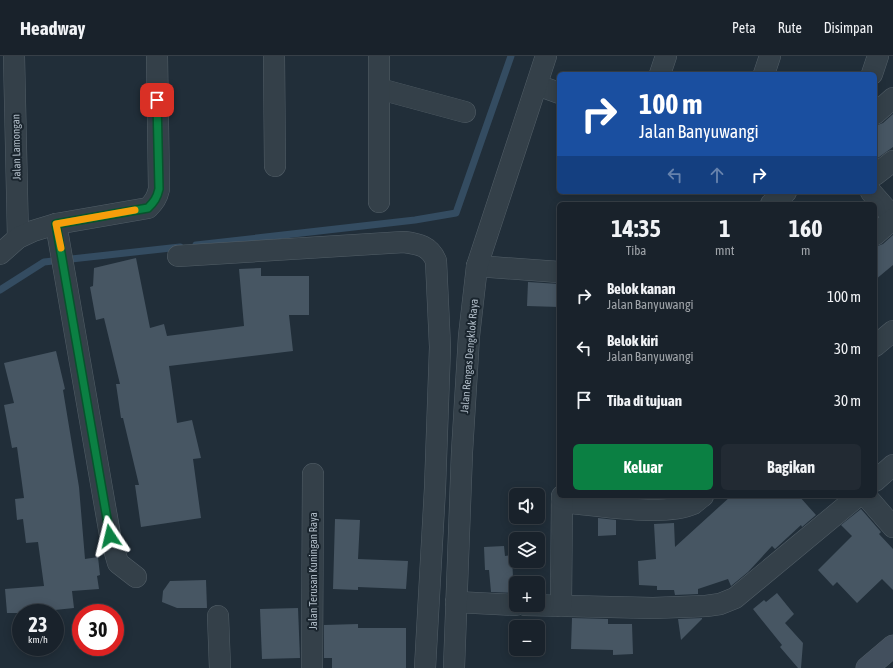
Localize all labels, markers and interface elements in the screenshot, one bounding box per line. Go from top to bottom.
text: Headway [20,17,85,39]
text: Peta [732,20,756,36]
text: Rute [778,20,802,36]
text: Disimpan [824,20,873,36]
pin [140,83,174,117]
icon: right [573,88,625,140]
text: 100 m [639,88,702,120]
icon: arrive [146,89,168,111]
street label: Jalan Lamongan [9,114,23,180]
text: Jalan Banyuwangi [639,121,759,142]
icon: left [664,164,686,186]
icon: ahead [706,164,728,186]
icon: right [748,164,770,186]
text: 14:35 [611,215,661,242]
text: 1 [719,215,730,242]
text: 160 [789,215,823,242]
text: Tiba [626,243,646,258]
text: mnt [715,243,734,258]
text: m [801,243,810,258]
text: Belok kanan [607,280,676,297]
icon: right [573,285,595,307]
text: 100 m [827,288,861,305]
text: Jalan Banyuwangi [607,297,694,312]
street label: Jalan Rengas Dengklok Raya [458,298,480,414]
text: Belok kiri [607,332,658,349]
icon: left [573,337,595,359]
text: 30 m [834,340,861,357]
text: Jalan Banyuwangi [607,349,694,364]
icon: arrive [573,389,595,411]
text: Tiba di tujuan [607,392,682,409]
text: 30 m [834,392,861,409]
button: Keluar [573,444,713,490]
button: Bagikan [721,444,861,490]
map controls [509,488,545,656]
button: sound [509,488,545,524]
street label: Jalan Terusan Kuningan Raya [307,512,319,630]
position arrow [89,515,131,557]
button: layers [509,532,545,568]
button: + [509,576,545,612]
speed limit sign: 30 [72,604,124,656]
text: 23 [29,613,47,636]
button: − [509,620,545,656]
text: km/h [28,634,48,645]

